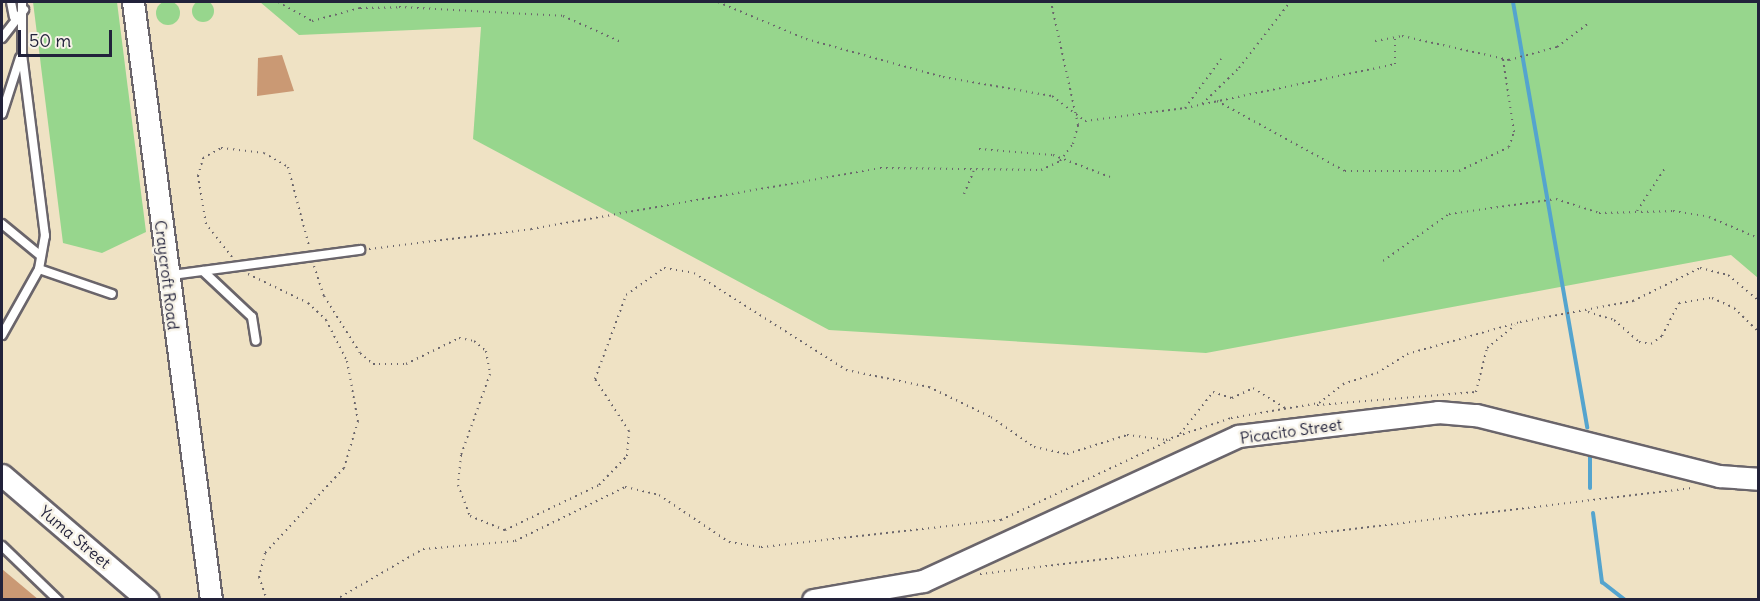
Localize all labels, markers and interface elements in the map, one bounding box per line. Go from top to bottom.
scale bar [21,18,116,56]
text: 50 m [29,29,71,52]
street label: Craycroft Road [151,219,183,331]
street label: Picacito Street [1239,414,1343,448]
street label: Yuma Street [35,502,115,572]

